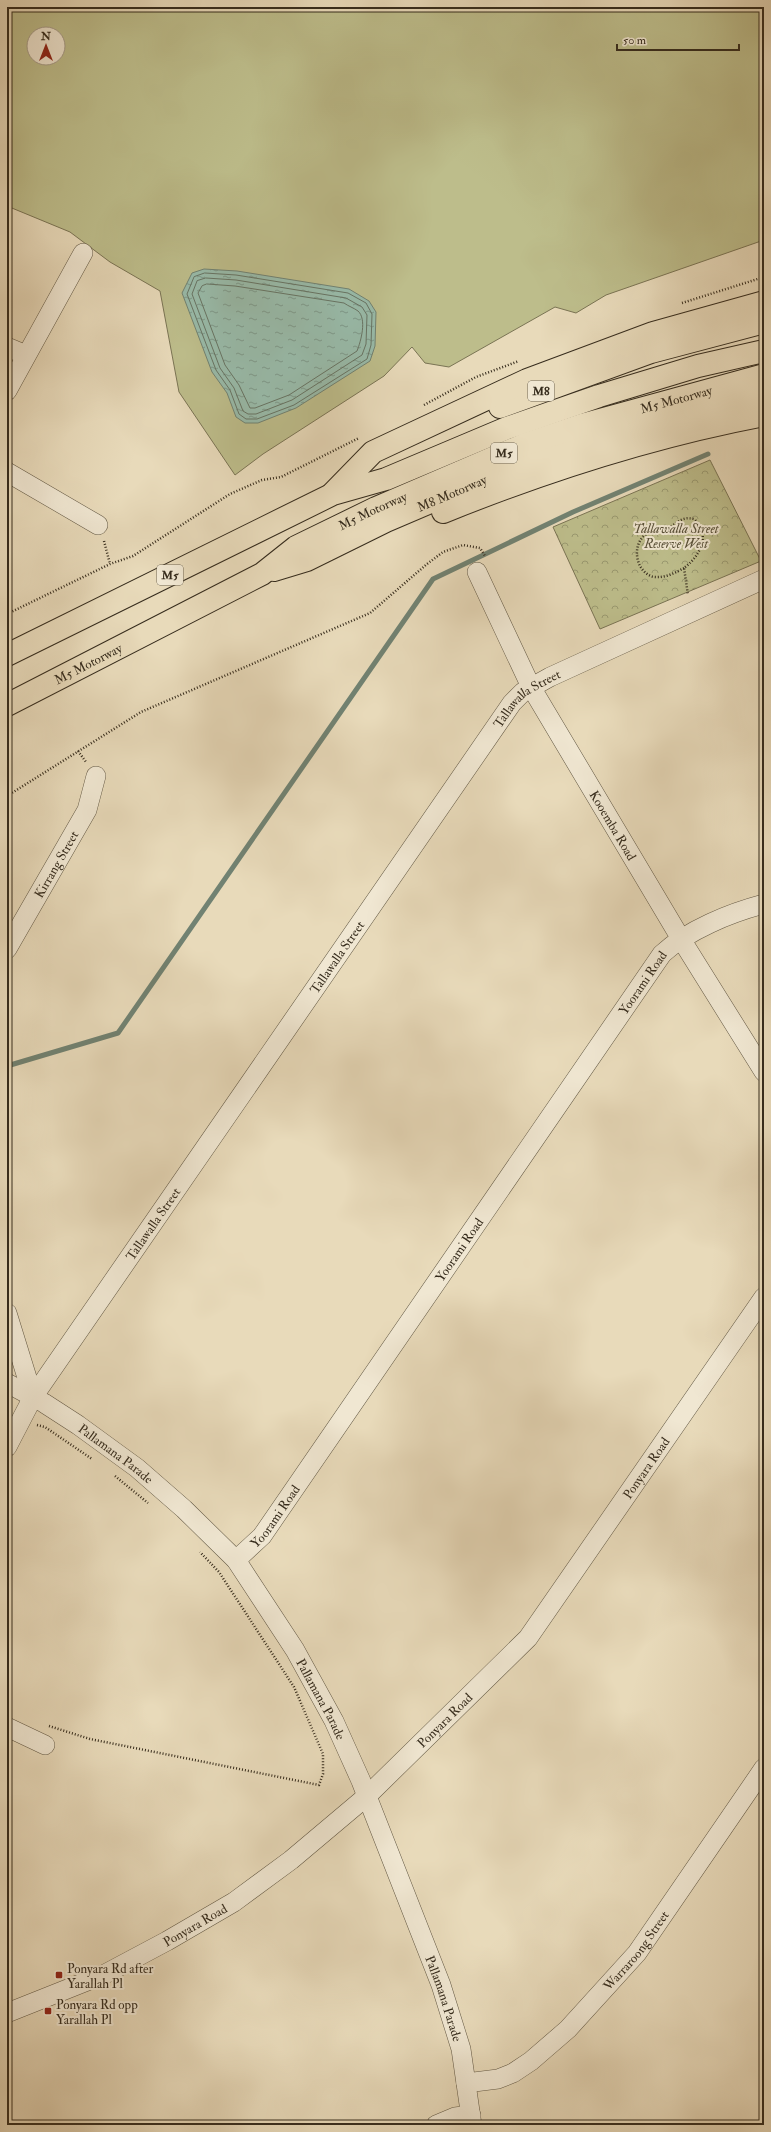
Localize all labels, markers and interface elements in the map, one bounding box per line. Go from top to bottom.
north arrow [26,26,66,66]
scale bar [617,26,739,52]
text: N [40,30,52,43]
text: 50 m [623,33,647,48]
road number: M8 [528,381,554,401]
street label: M5 Motorway [639,382,715,417]
road number: M5 [491,443,517,463]
street label: M8 Motorway [415,472,490,516]
street label: M5 Motorway [336,489,410,534]
park label: Tallawalla Street Reserve West [634,521,720,552]
road number: M5 [157,565,183,585]
street label: M5 Motorway [52,640,126,688]
street label: Tallawalla Street [490,666,563,731]
street label: Kooemba Road [585,788,640,864]
street label: Kirrang Street [31,828,82,901]
street label: Tallawalla Street [307,918,368,997]
street label: Yoorami Road [616,948,671,1018]
street label: Tallawalla Street [123,1185,184,1264]
street label: Yoorami Road [432,1215,488,1285]
street label: Pallamana Parade [75,1421,157,1488]
street label: Ponyara Road [620,1434,674,1502]
street label: Yoorami Road [247,1482,304,1552]
street label: Pallamana Parade [292,1656,349,1743]
street label: Ponyara Road [414,1690,477,1751]
street label: Ponyara Road [161,1900,231,1950]
street label: Warraroong Street [599,1908,673,1995]
street label: Pallamana Parade [421,1953,465,2044]
place label: Ponyara Rd after Yarallah Pl [67,1961,154,1992]
marker: Ponyara Rd after Yarallah Pl [54,1970,64,1980]
place label: Ponyara Rd opp Yarallah Pl [56,1997,138,2028]
marker: Ponyara Rd opp Yarallah Pl [43,2006,53,2016]

